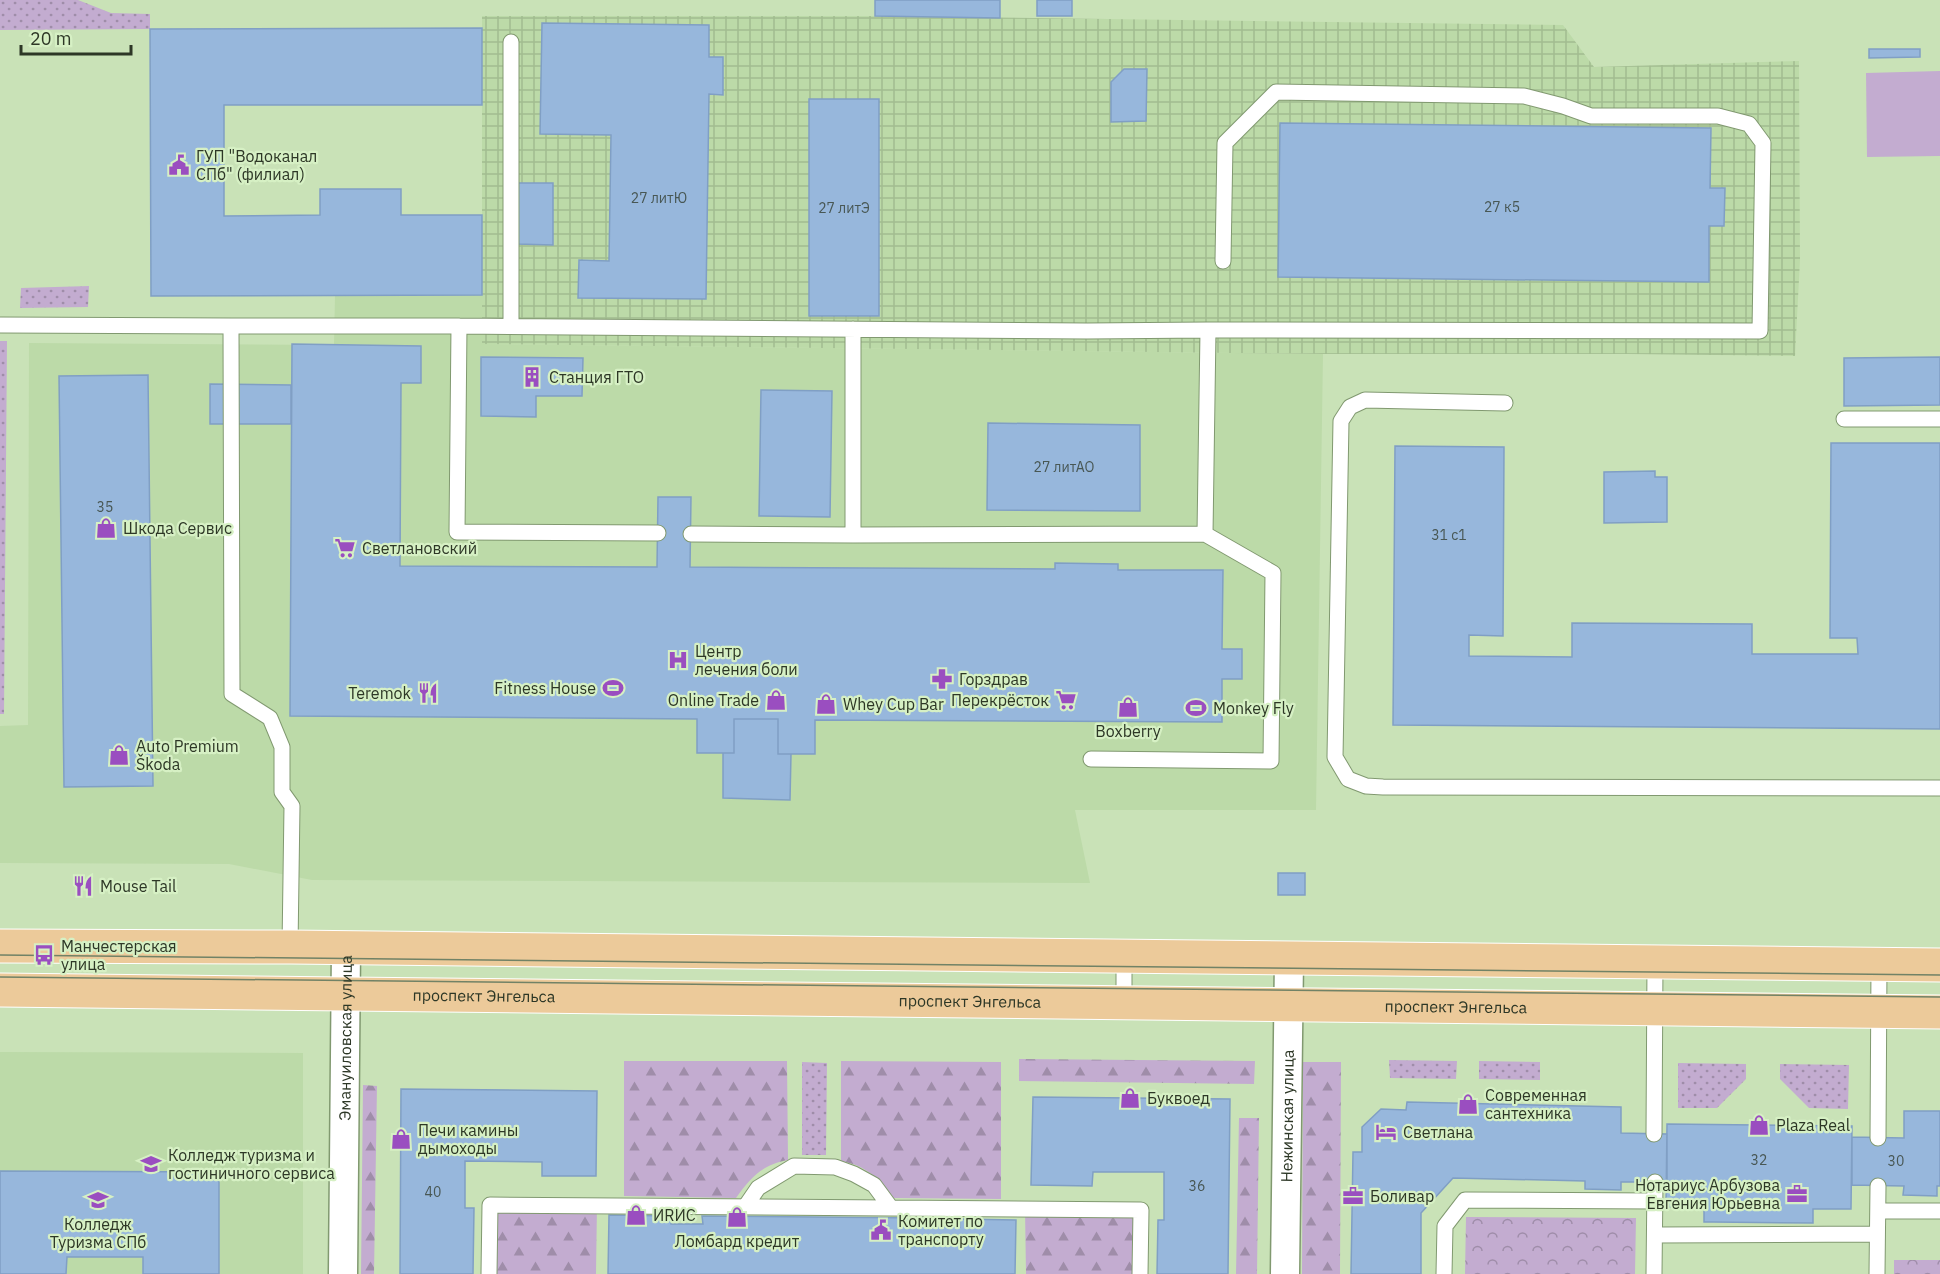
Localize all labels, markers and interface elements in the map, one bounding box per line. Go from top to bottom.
scale bar [21,18,130,56]
text: 20 m [30,27,72,50]
place label: ГУП "Водоканал СПб" (филиал) [196,146,317,184]
public building icon: ГУП "Водоканал СПб" (филиал) [167,153,191,177]
house number: 27 литЮ [631,189,687,207]
house number: 27 к5 [1484,198,1520,216]
house number: 27 литЭ [818,199,870,217]
building icon: Станция ГТО [520,365,544,389]
place label: Станция ГТО [549,367,644,387]
house number: 27 литАО [1034,458,1095,476]
house number: 35 [97,498,113,516]
shop icon: Шкода Сервис [94,516,118,540]
place label: Шкода Сервис [123,518,232,538]
house number: 31 с1 [1431,526,1467,544]
supermarket icon: Светлановский [333,536,357,560]
place label: Светлановский [362,538,477,558]
place label: Центр лечения боли [695,641,798,679]
hospital icon: Центр лечения боли [666,648,690,672]
pharmacy icon: Горздрав [930,667,954,691]
place label: Горздрав [959,669,1028,689]
sports icon: Fitness House [601,676,625,700]
place label: Fitness House [494,678,596,698]
restaurant icon: Teremok [416,681,440,705]
place label: Teremok [348,683,412,703]
shop icon: Online Trade [764,688,788,712]
supermarket icon: Перекрёсток [1054,688,1078,712]
place label: Online Trade [668,690,759,710]
place label: Перекрёсток [951,690,1049,710]
shop icon: Whey Cup Bar [814,692,838,716]
place label: Whey Cup Bar [843,694,944,714]
shop icon: Boxberry [1116,695,1140,719]
sports icon: Monkey Fly [1184,696,1208,720]
place label: Monkey Fly [1213,698,1294,718]
place label: Boxberry [1095,721,1161,741]
place label: Auto Premium Škoda [136,736,239,774]
shop icon: Auto Premium Škoda [107,743,131,767]
restaurant icon: Mouse Tail [71,874,95,898]
place label: Mouse Tail [100,876,176,896]
place label: Манчестерская улица [61,936,177,974]
bus stop icon: Манчестерская улица [32,943,56,967]
street label: Эмануиловская улица [334,955,356,1121]
street label: проспект Энгельса [413,985,556,1006]
street label: проспект Энгельса [899,990,1042,1012]
street label: проспект Энгельса [1385,996,1528,1017]
street label: Нежинская улица [1276,1049,1298,1183]
place label: Современная сантехника [1485,1085,1587,1123]
shop icon: Буквоед [1118,1086,1142,1110]
place label: Буквоед [1147,1088,1210,1108]
shop icon: Современная сантехника [1456,1092,1480,1116]
shop icon: Plaza Real [1747,1113,1771,1137]
place label: Plaza Real [1776,1115,1850,1135]
place label: Печи камины дымоходы [418,1120,518,1158]
hotel icon: Светлана [1374,1120,1398,1144]
place label: Светлана [1403,1122,1474,1142]
shop icon: Печи камины дымоходы [389,1127,413,1151]
place label: Колледж туризма и гостиничного сервиса [168,1145,335,1183]
house number: 32 [1751,1151,1767,1169]
school or university icon: Колледж туризма и гостиничного сервиса [139,1152,163,1176]
house number: 30 [1888,1152,1904,1170]
place label: Нотариус Арбузова Евгения Юрьевна [1635,1175,1780,1213]
house number: 36 [1189,1177,1205,1195]
office icon: Нотариус Арбузова Евгения Юрьевна [1785,1182,1809,1206]
house number: 40 [425,1183,441,1201]
office icon: Боливар [1341,1184,1365,1208]
place label: Боливар [1370,1186,1434,1206]
school or university icon: Колледж Туризма СПб [86,1188,110,1212]
shop icon: ИRИС [624,1203,648,1227]
place label: ИRИС [653,1205,696,1225]
shop icon: Ломбард кредит [725,1205,749,1229]
place label: Комитет по транспорту [898,1211,984,1249]
place label: Колледж Туризма СПб [50,1214,146,1252]
public building icon: Комитет по транспорту [869,1218,893,1242]
place label: Ломбард кредит [675,1231,800,1251]

